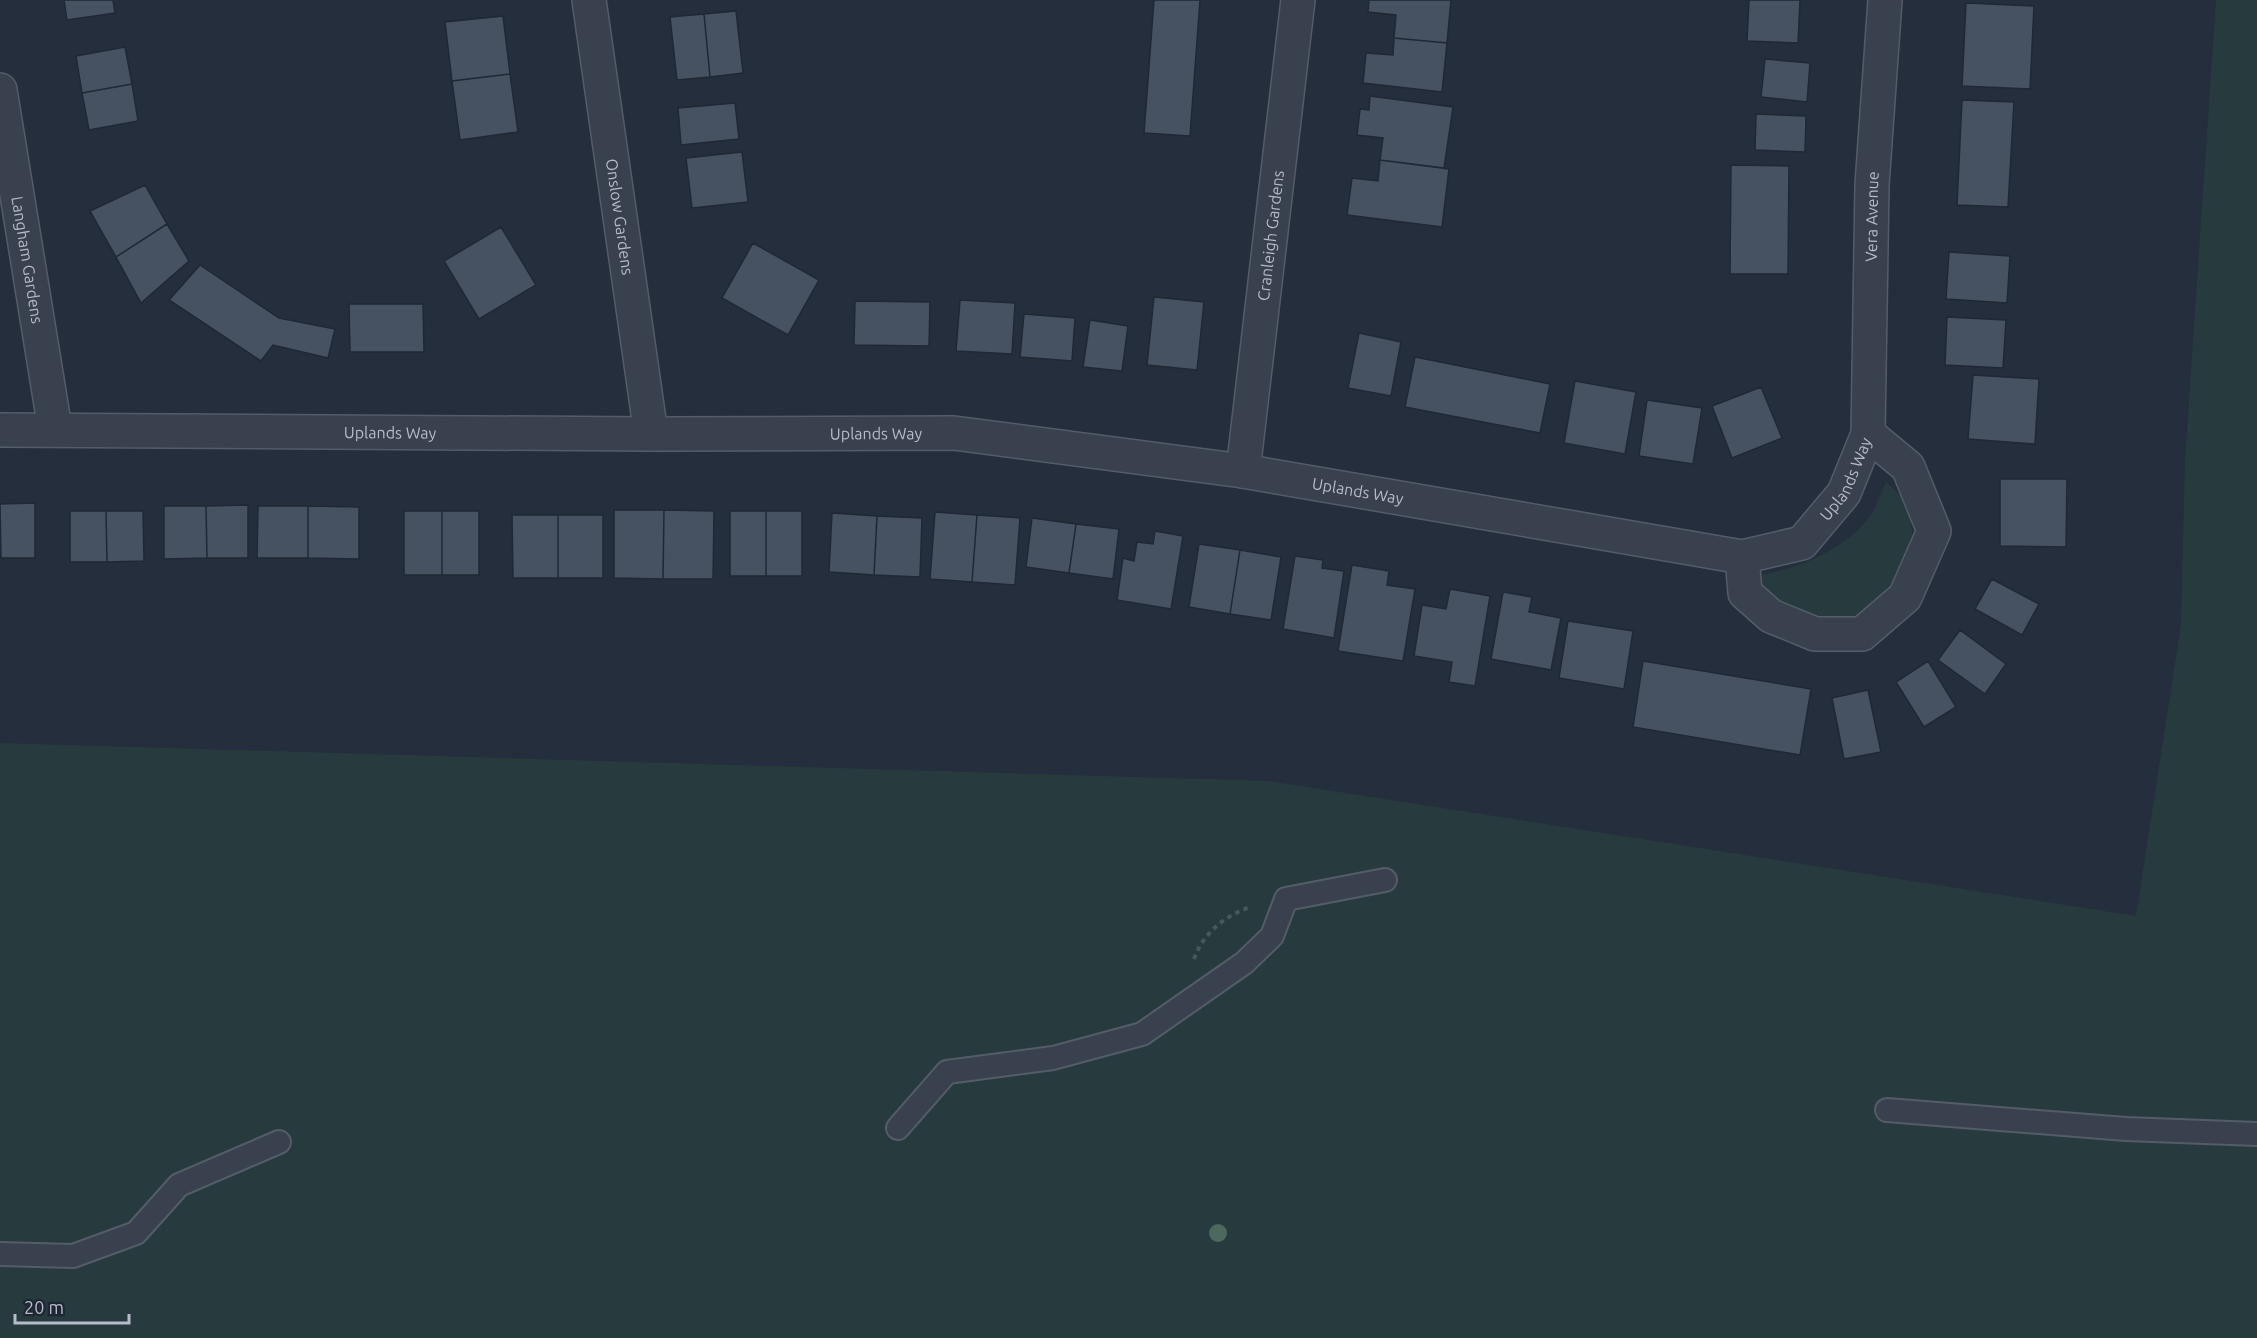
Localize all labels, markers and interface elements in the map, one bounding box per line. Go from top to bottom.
street label: Onslow Gardens [603,157,637,276]
street label: Cranleigh Gardens [1254,169,1287,302]
street label: Vera Avenue [1862,171,1882,262]
street label: Langham Gardens [8,195,47,325]
street label: Uplands Way [344,423,437,442]
street label: Uplands Way [830,424,922,442]
street label: Uplands Way [1816,434,1875,524]
street label: Uplands Way [1311,474,1405,508]
scale bar [15,1287,129,1325]
text: 20 m [24,1297,64,1317]

